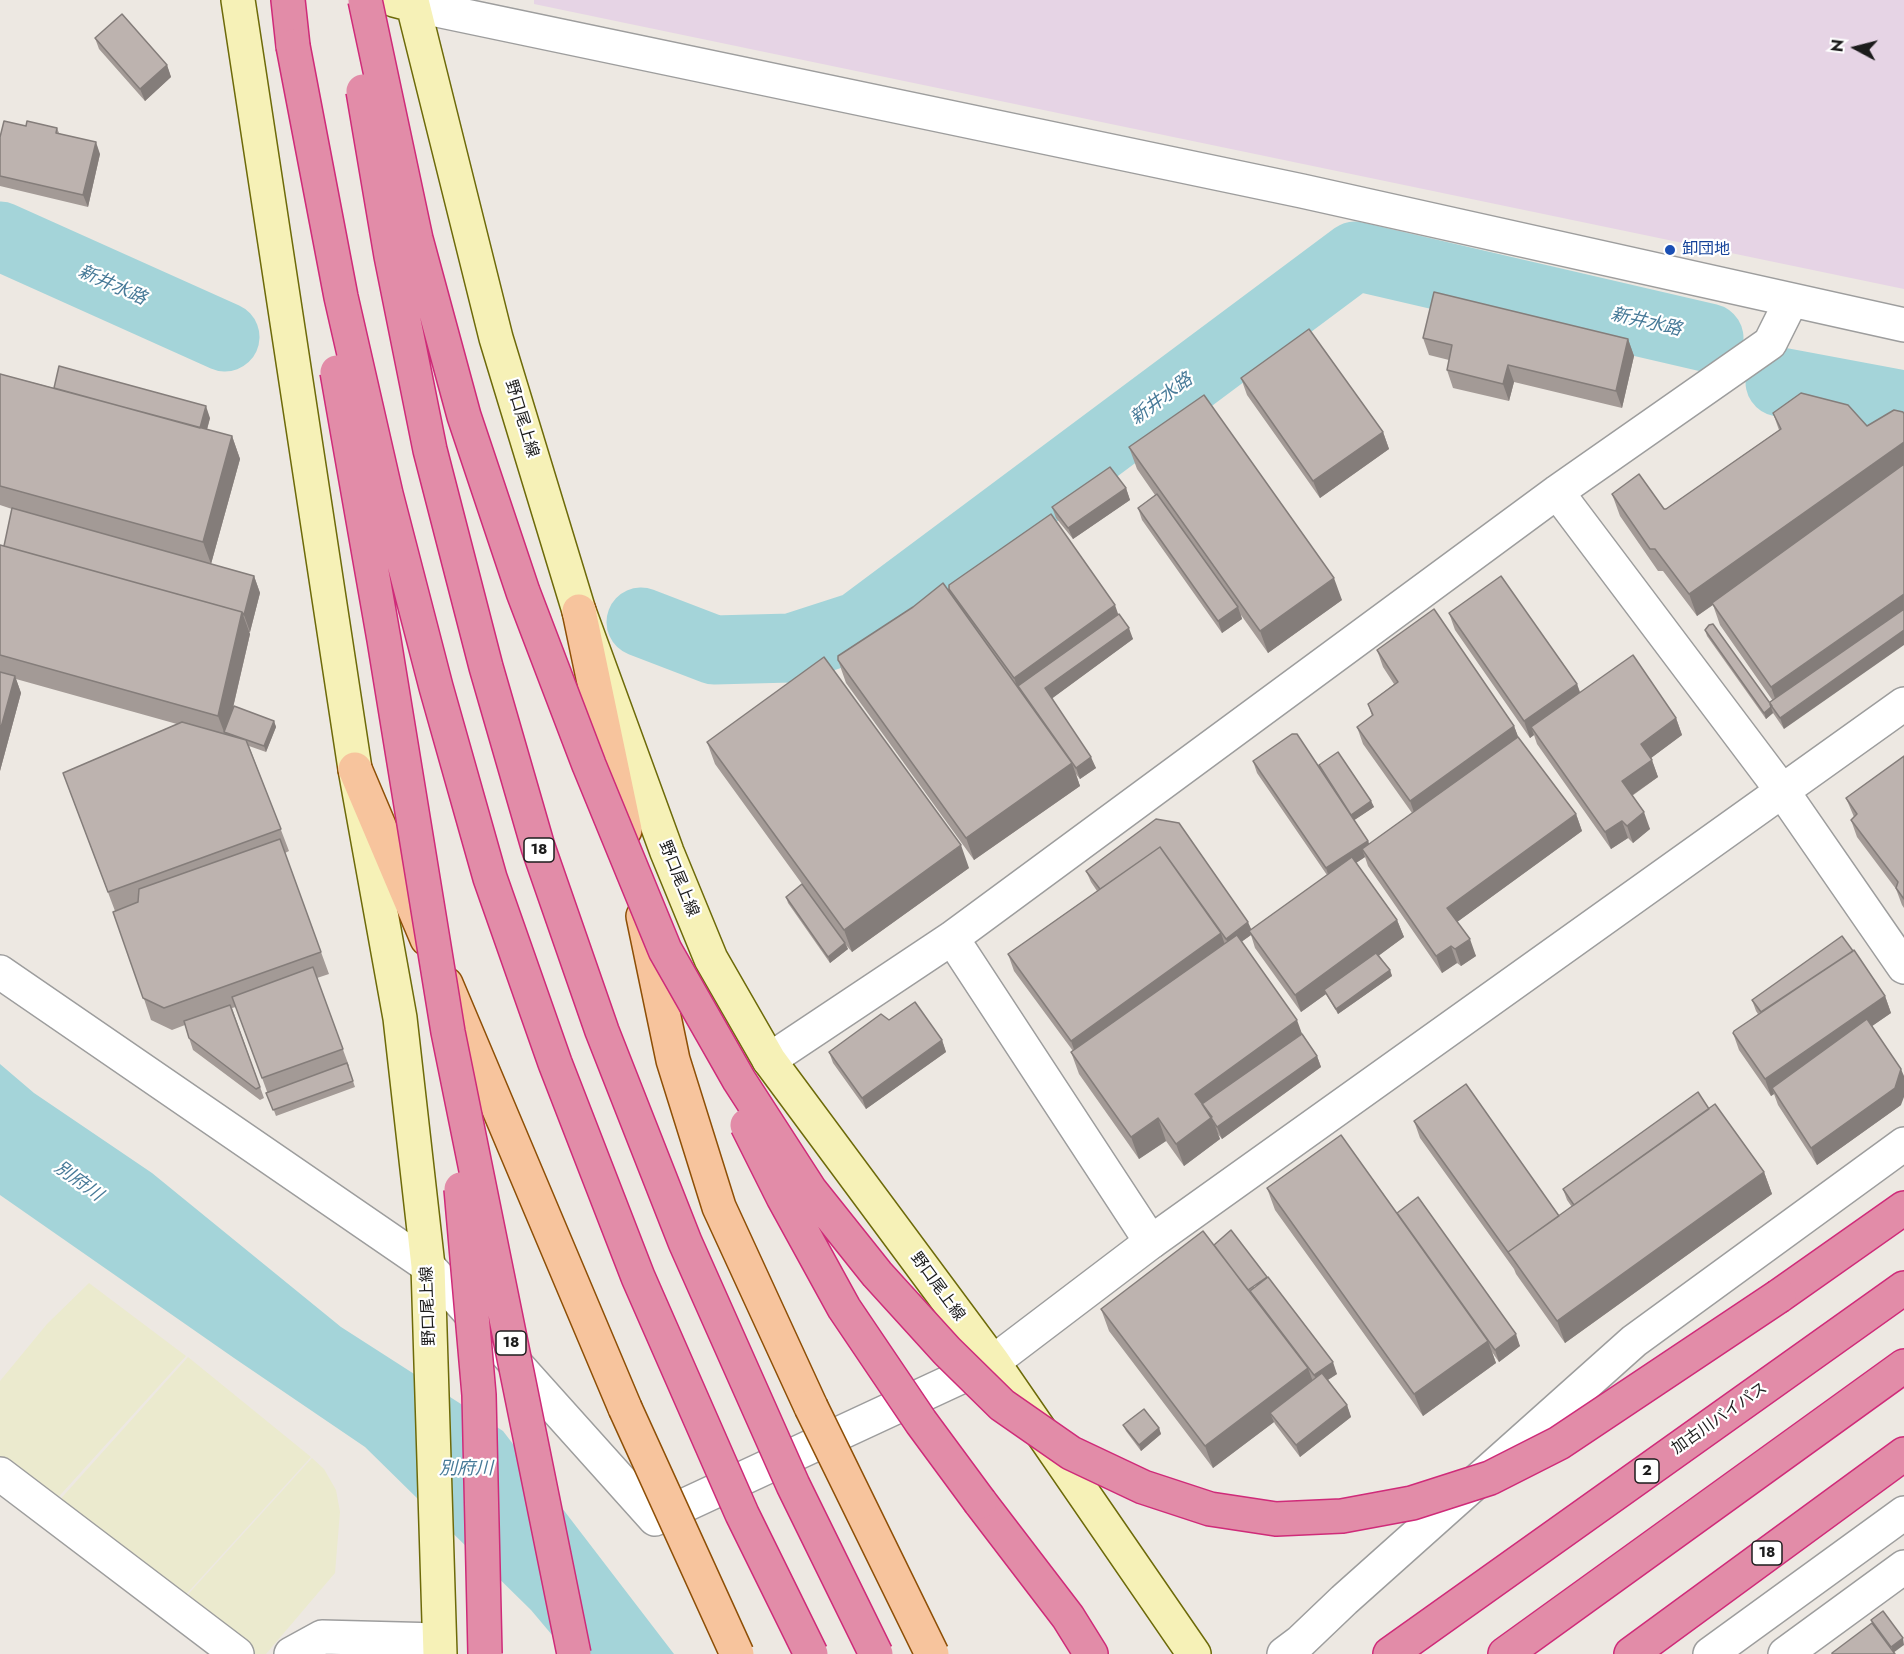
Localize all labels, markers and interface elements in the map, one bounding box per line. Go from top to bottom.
north arrow [1826,18,1886,78]
text: N [1825,38,1850,53]
place label: 卸団地 [1682,240,1730,260]
marker: 卸団地 [1663,243,1677,257]
water label: 新井水路 [75,261,149,311]
water label: 新井水路 [1608,304,1684,342]
water label: 新井水路 [1127,370,1197,430]
street label: 野口尾上線 [500,378,542,460]
road number: 18 [524,838,554,862]
street label: 野口尾上線 [654,838,702,920]
water label: 別府川 [50,1157,106,1207]
street label: 野口尾上線 [906,1249,968,1325]
street label: 野口尾上線 [418,1266,440,1346]
road number: 18 [496,1331,526,1355]
street label: 加古川バイパス [1669,1379,1771,1459]
water label: 別府川 [439,1459,493,1481]
road number: 2 [1635,1459,1659,1483]
road number: 18 [1752,1541,1782,1565]

